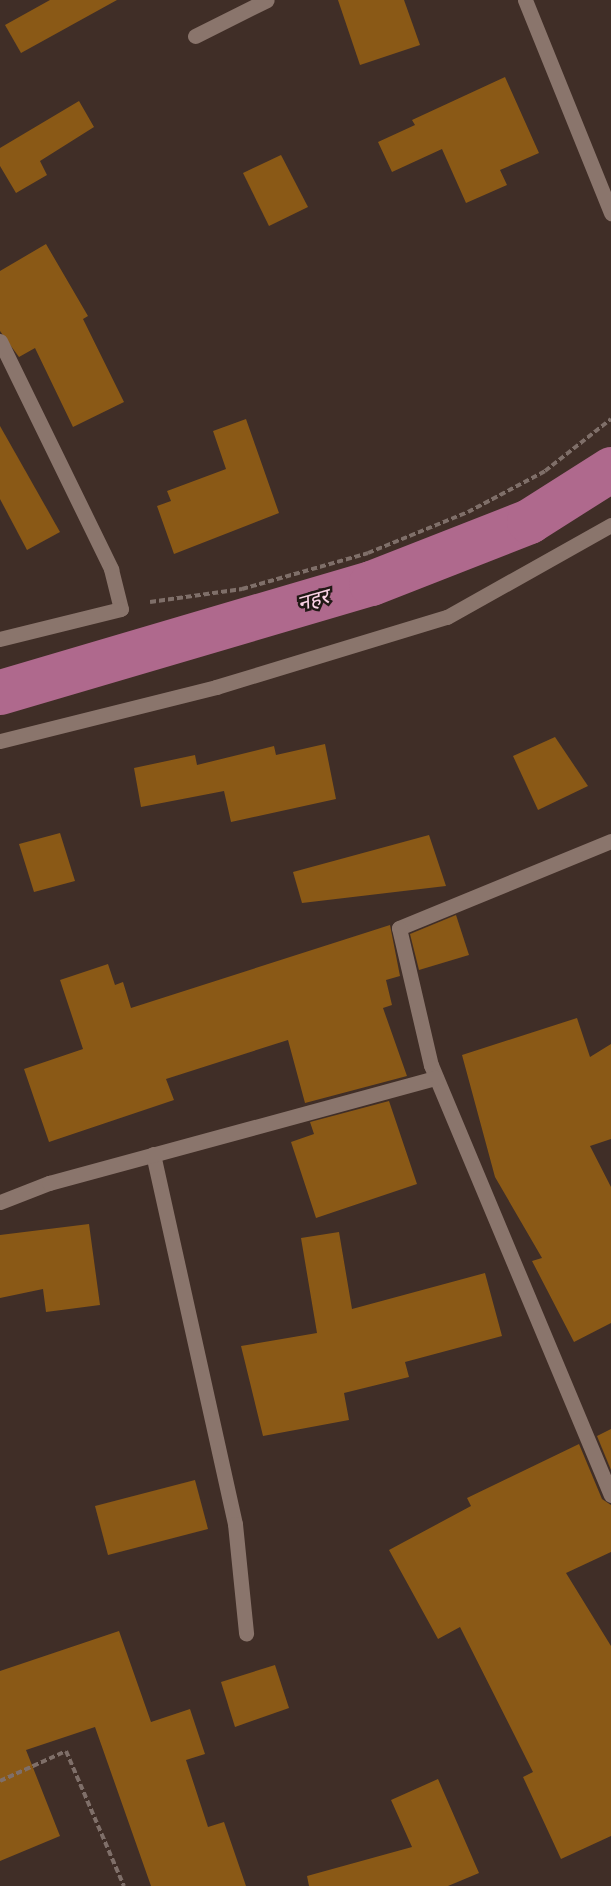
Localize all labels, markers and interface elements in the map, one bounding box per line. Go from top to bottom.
water label: नहर [294,584,332,616]

